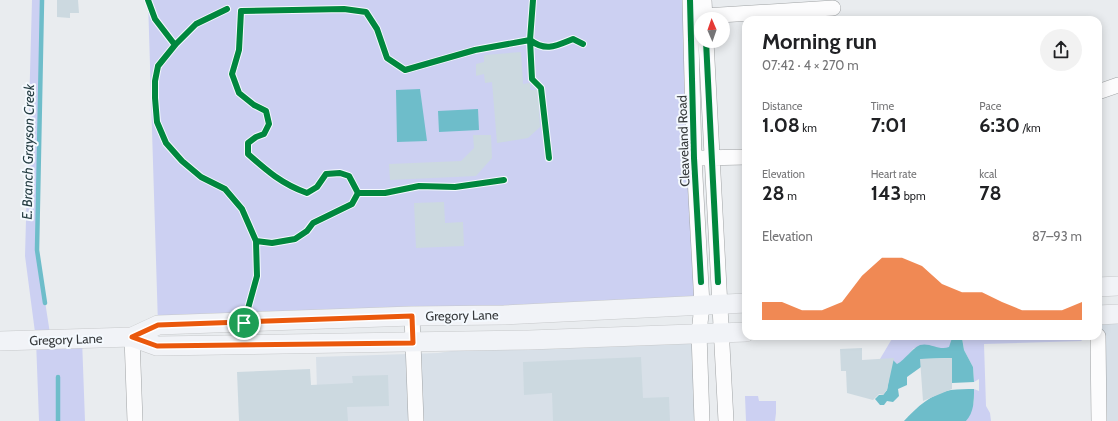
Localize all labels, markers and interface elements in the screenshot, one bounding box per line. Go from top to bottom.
north arrow [694,12,730,48]
map controls [694,12,730,48]
text: Morning run [762,28,877,55]
button: share [1040,29,1082,71]
text: 07:42 · 4 × 270 m [762,57,859,73]
water label: E. Branch Grayson Creek [18,83,38,220]
street label: Cleaveland Road [673,95,693,187]
text: Distance [762,99,803,113]
text: Time [871,99,894,113]
text: Pace [979,99,1001,113]
text: 1.08 [762,113,800,137]
text: 7:01 [871,113,907,137]
text: 6:30 [979,113,1020,137]
text: km [800,121,817,135]
text: /km [1020,121,1041,135]
text: Elevation [762,167,805,181]
text: Heart rate [871,167,917,181]
text: kcal [979,167,997,181]
text: 28 [762,181,785,205]
text: 143 [871,181,901,205]
text: 78 [979,181,1002,205]
text: m [785,189,797,203]
text: bpm [901,189,926,203]
text: Elevation [762,228,813,244]
text: 87–93 m [1032,228,1082,244]
pin [227,306,261,340]
street label: Gregory Lane [425,306,499,324]
icon: arrive [233,312,255,334]
street label: Gregory Lane [29,330,103,348]

